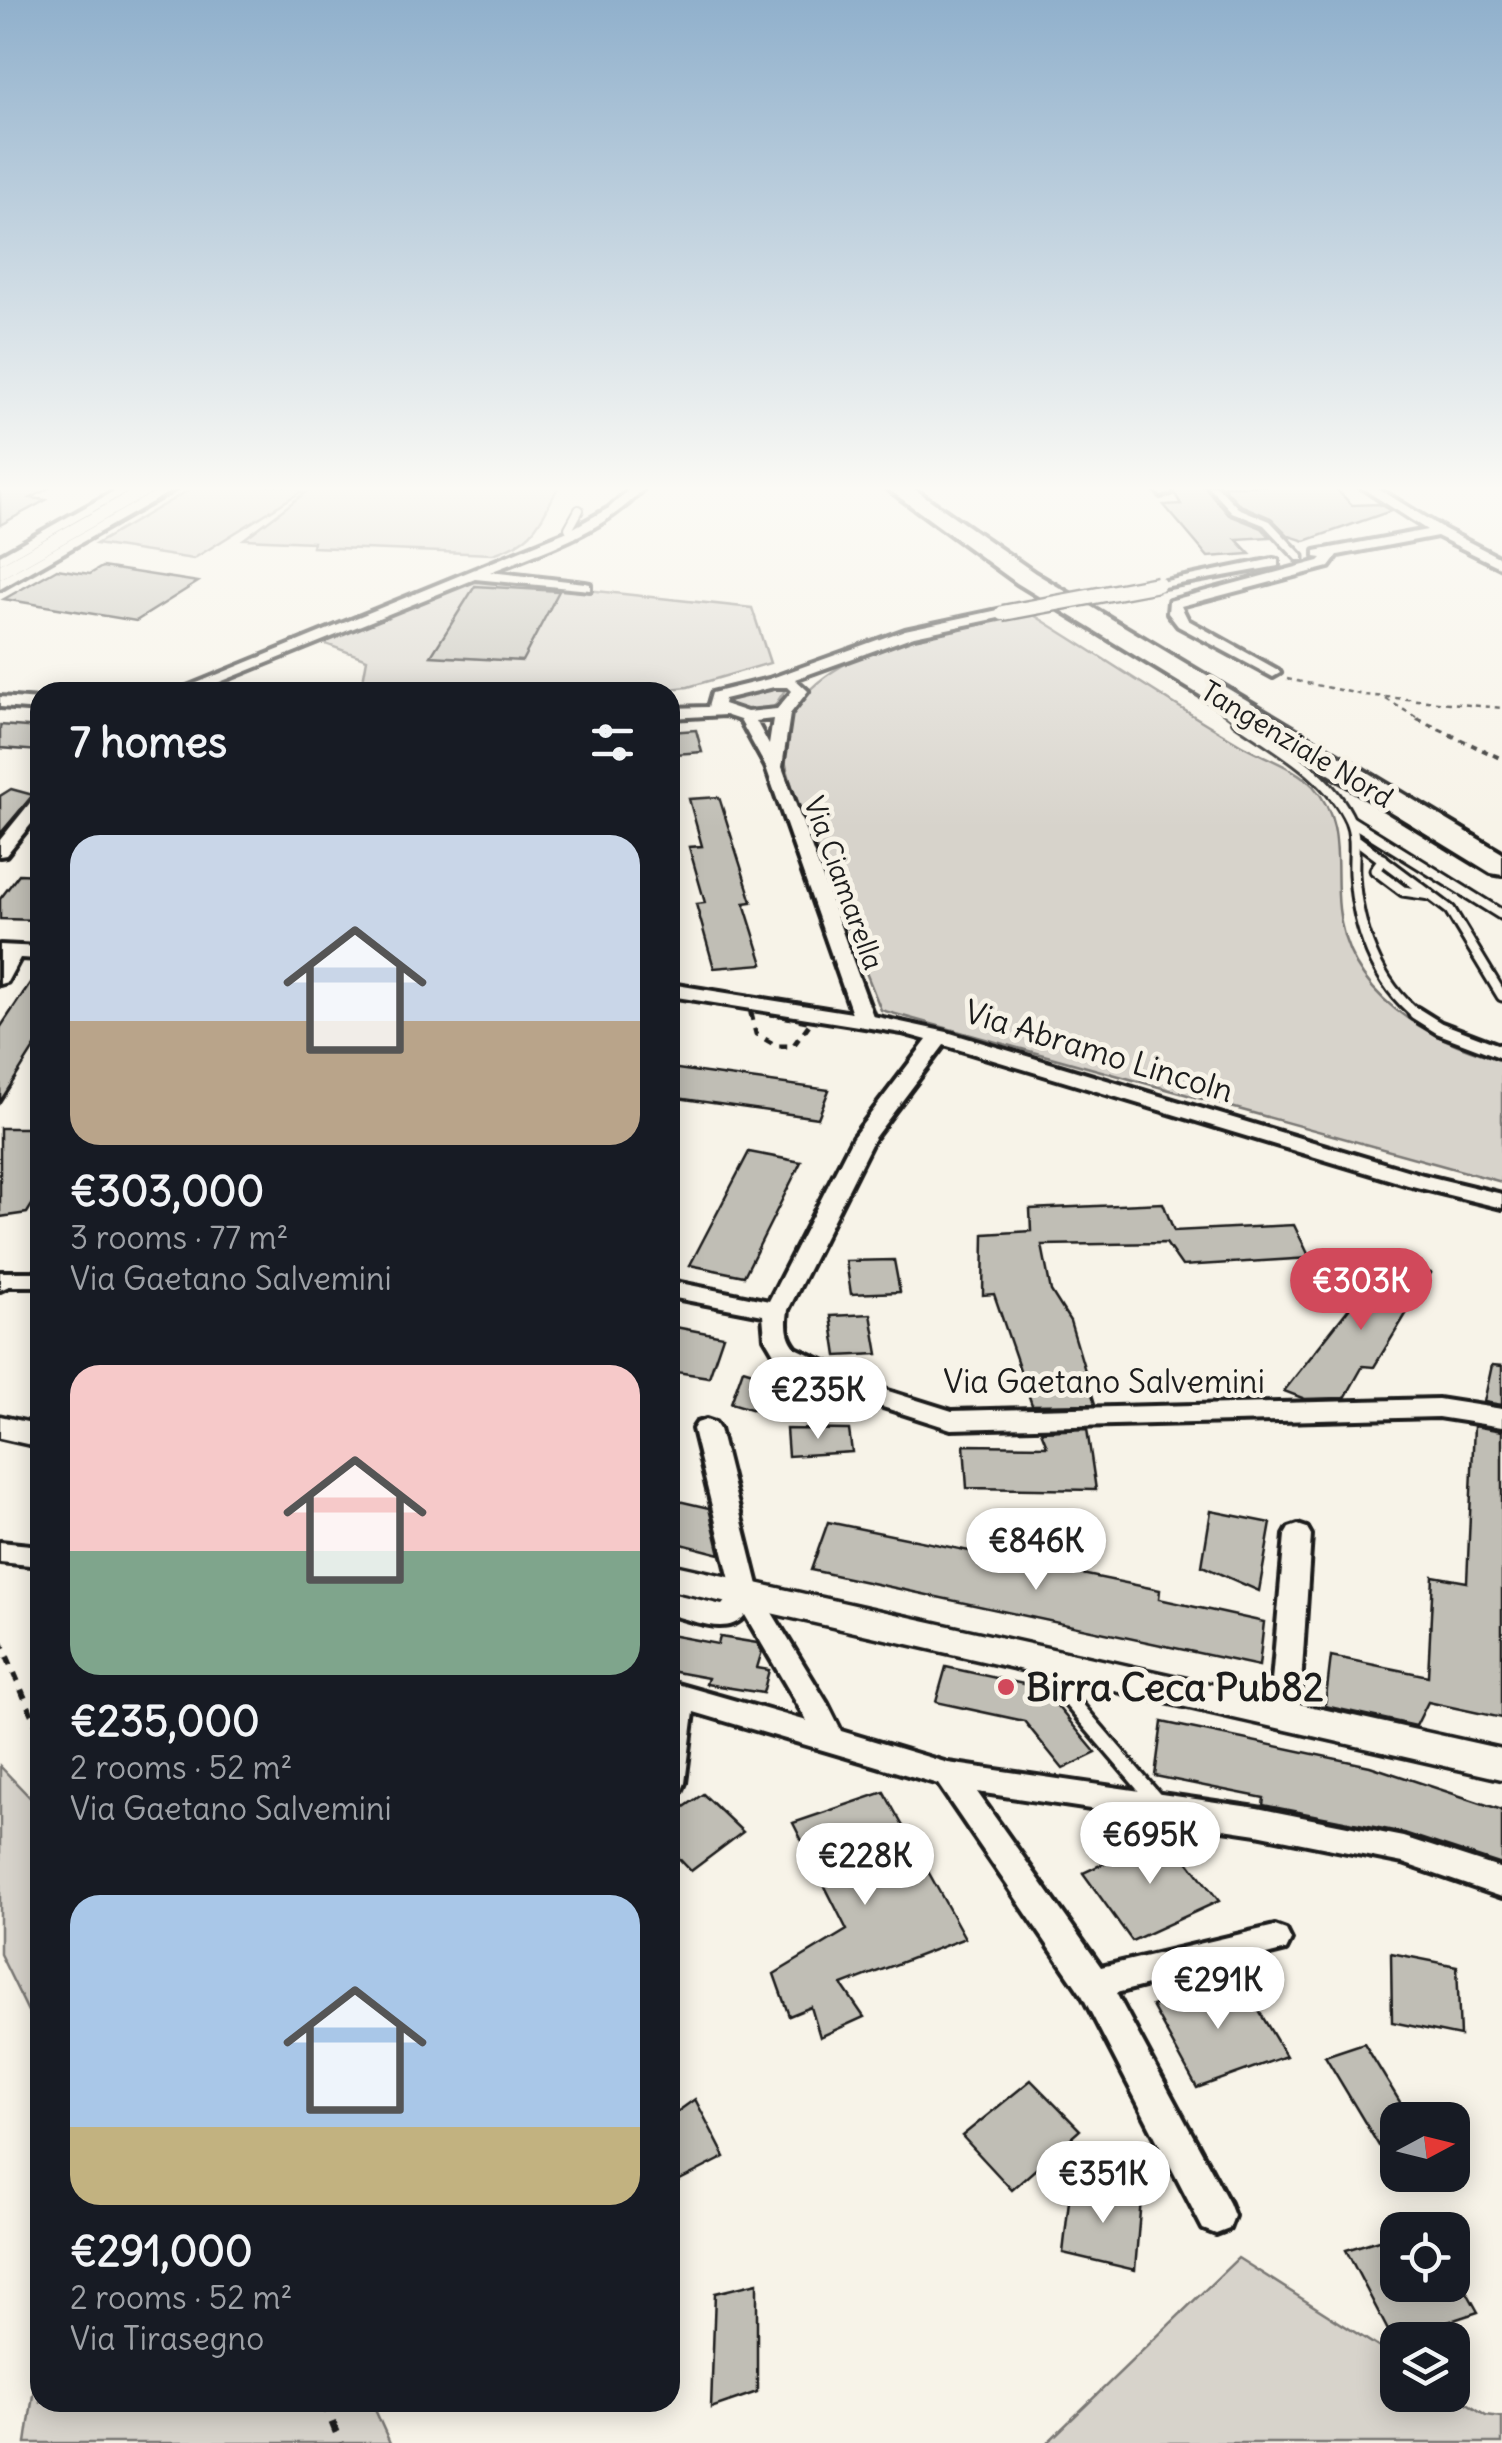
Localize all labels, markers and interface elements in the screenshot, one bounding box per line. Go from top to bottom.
street label: Tangenziale Nord [1194,672,1400,816]
icon: filters [585,715,640,770]
text: 7 homes [70,716,227,768]
street label: Via Ciamarella [796,791,892,975]
icon: home [265,900,445,1080]
street label: Via Abramo Lincoln [960,991,1238,1111]
text: €303,000 [70,1165,264,1217]
text: 3 rooms · 77 m² [70,1217,289,1258]
pin: €303K [1291,1248,1431,1333]
text: Via Gaetano Salvemini [70,1258,392,1299]
text: €303K [1312,1260,1410,1301]
pin: €235K [748,1357,888,1442]
street label: Via Gaetano Salvemini [943,1361,1265,1402]
text: €235K [771,1369,865,1410]
icon: home [265,1430,445,1610]
pin: €846K [966,1508,1106,1593]
text: €846K [988,1520,1084,1561]
place label: Birra Ceca Pub82 [1026,1664,1324,1711]
marker: Birra Ceca Pub82 [995,1676,1017,1698]
text: €235,000 [70,1695,260,1747]
text: 2 rooms · 52 m² [70,1747,292,1788]
text: Via Gaetano Salvemini [70,1788,392,1829]
pin: €695K [1080,1802,1220,1887]
text: €695K [1102,1814,1198,1855]
pin: €228K [795,1823,935,1908]
text: €228K [818,1835,912,1876]
pin: €291K [1148,1947,1288,2032]
text: €291K [1174,1959,1263,2000]
icon: home [265,1960,445,2140]
north arrow [1380,2102,1470,2192]
map controls [1380,2102,1470,2412]
pin: €351K [1033,2141,1173,2226]
text: €351K [1058,2153,1148,2194]
button: locate [1380,2212,1470,2302]
text: €291,000 [70,2225,253,2277]
text: 2 rooms · 52 m² [70,2277,292,2318]
text: Via Tirasegno [70,2318,264,2359]
button: layers [1380,2322,1470,2412]

